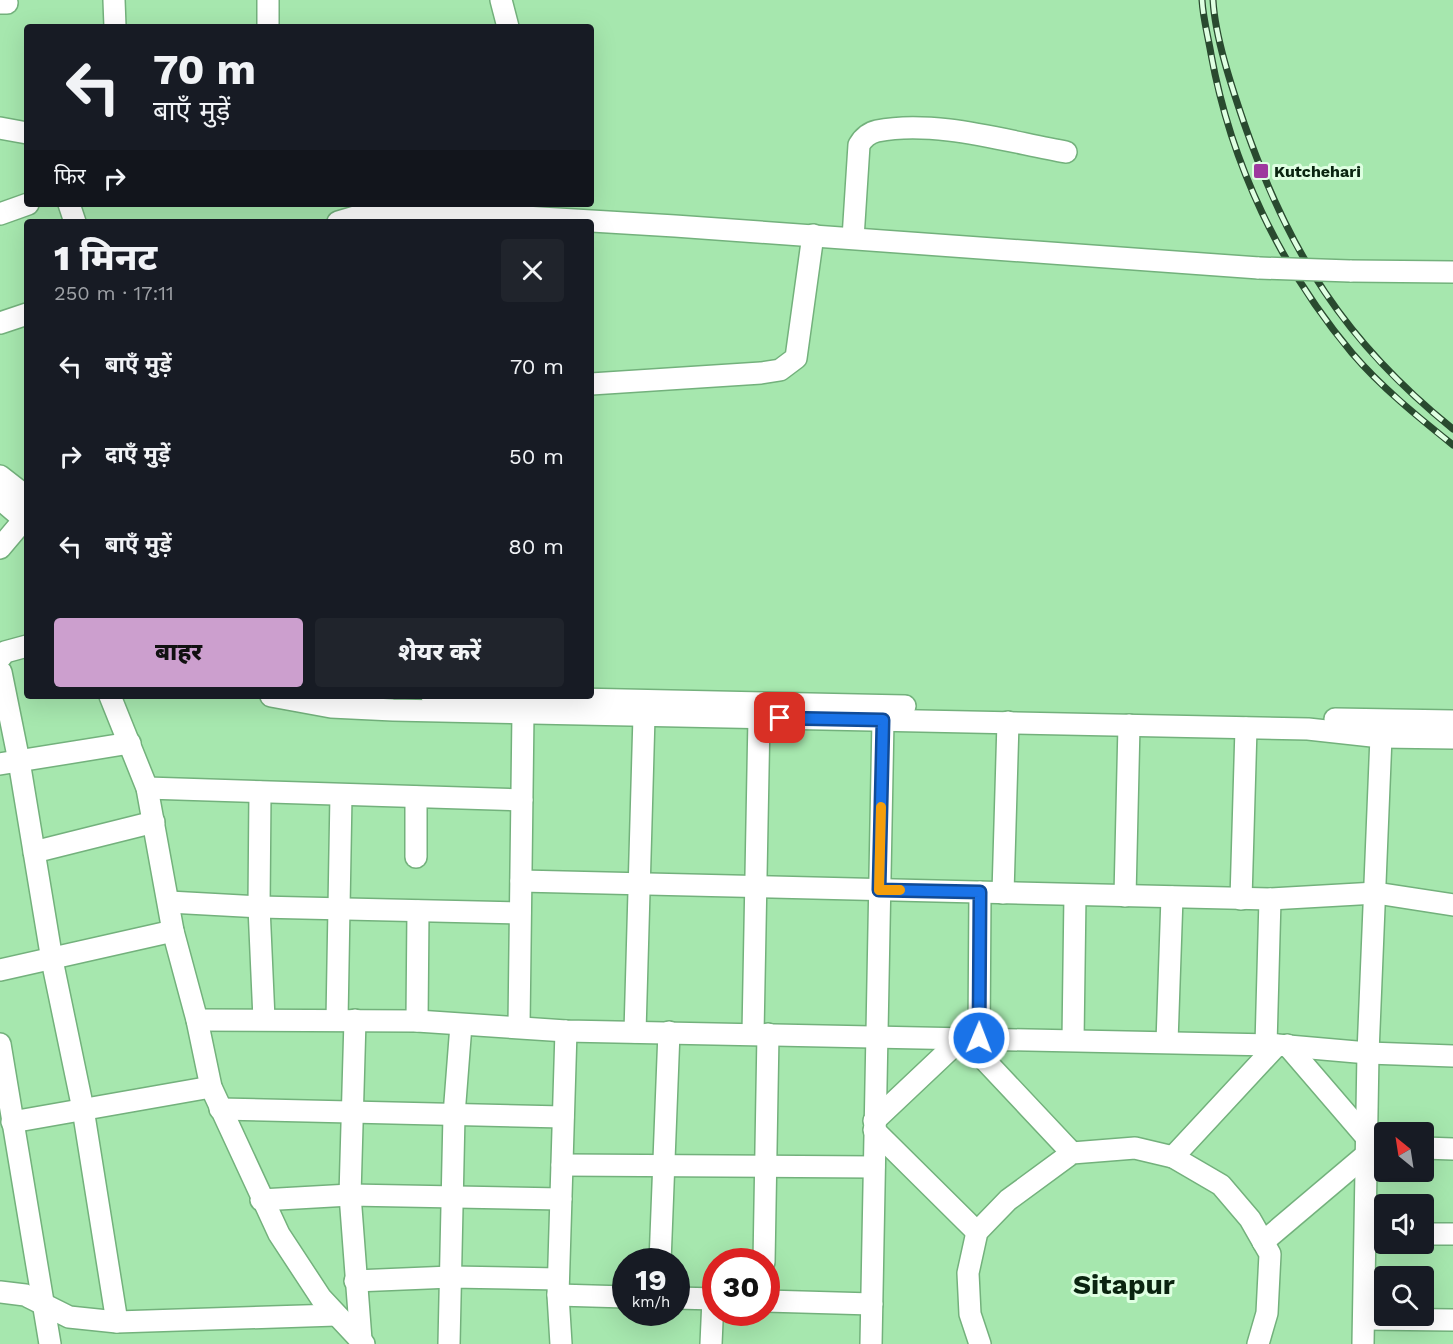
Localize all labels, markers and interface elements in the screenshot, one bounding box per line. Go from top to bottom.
text: 70 m [153,45,256,94]
icon: left [54,48,132,126]
text: बाएँ मुड़ें [153,95,230,127]
icon: right [98,162,131,195]
marker: Kutchehari [1252,162,1270,180]
place label: Kutchehari [1274,162,1361,181]
text: फिर [54,164,86,189]
text: 1 मिनट [54,237,157,279]
button: close [501,239,564,302]
text: 250 m · 17:11 [54,281,174,305]
icon: left [54,350,87,383]
text: बाएँ मुड़ें [105,352,172,377]
text: 70 m [510,354,564,379]
icon: right [54,440,87,473]
text: दाएँ मुड़ें [105,442,170,467]
text: 50 m [509,444,564,469]
icon: left [54,530,87,563]
text: बाएँ मुड़ें [105,532,172,557]
text: 80 m [508,534,564,559]
button: बाहर [54,618,303,687]
button: शेयर करें [315,618,564,687]
pin [754,692,805,743]
icon: arrive [763,701,796,734]
position arrow [947,1006,1011,1070]
north arrow [1374,1122,1434,1182]
map controls [1374,1122,1434,1326]
button: sound [1374,1194,1434,1254]
speed limit sign: 30 [702,1248,780,1326]
text: 19 [635,1262,667,1297]
button: search [1374,1266,1434,1326]
district label: Sitapur [1073,1268,1175,1301]
text: km/h [632,1293,670,1311]

